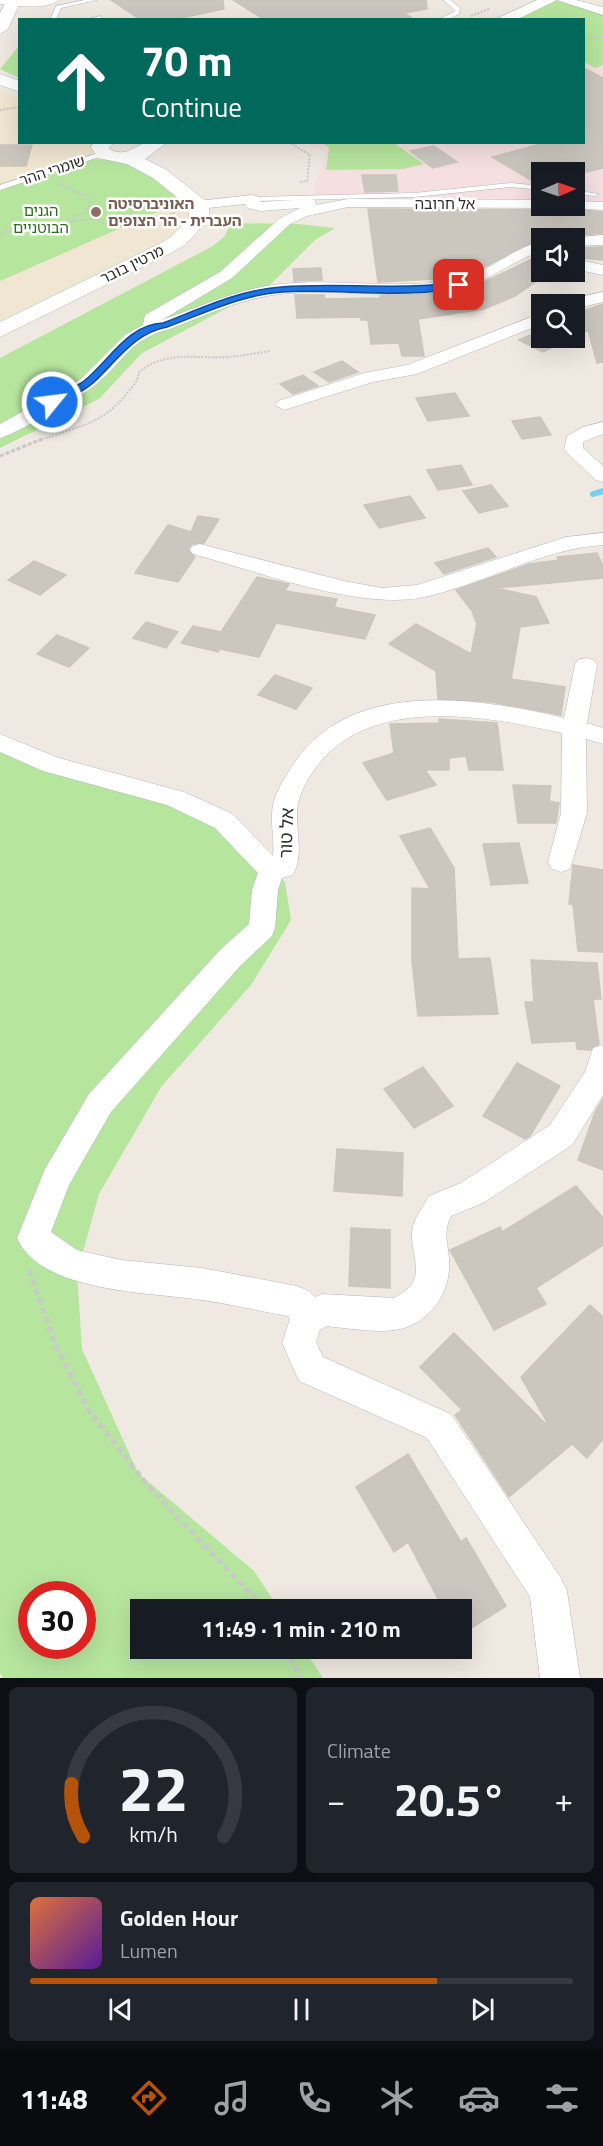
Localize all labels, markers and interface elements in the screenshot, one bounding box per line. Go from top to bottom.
text: 70 m [141,28,233,92]
icon: ahead [42,42,120,120]
text: Continue [141,86,242,127]
street label: שומרי ההר [16,149,88,191]
north arrow [531,162,585,216]
map controls [531,162,585,348]
place label: האוניברסיטה העברית - הר הצופים [108,192,242,232]
street label: אל חרובה [415,192,475,215]
park label: הגנים הבוטניים [13,199,69,239]
marker: האוניברסיטה העברית - הר הצופים [89,205,103,219]
button: sound [531,228,585,282]
street label: מרטין בובר [96,239,168,289]
pin [433,259,484,310]
icon: arrive [442,268,475,301]
button: search [531,294,585,348]
position arrow [20,370,84,434]
street label: אל טור [272,807,300,859]
speed limit sign: 30 [18,1581,96,1659]
text: 11:49 · 1 min · 210 m [201,1612,401,1646]
text: Climate [327,1735,391,1766]
text: 22 [118,1740,188,1835]
text: 20.5° [394,1765,506,1833]
text: − [327,1775,345,1825]
text: + [555,1775,573,1825]
text: km/h [129,1818,177,1850]
text: Golden Hour [120,1901,238,1935]
text: Lumen [120,1935,178,1966]
icon: previous [104,1993,137,2026]
icon: pause [285,1993,318,2026]
icon: next [466,1993,499,2026]
icon: directions [128,2077,170,2119]
icon: music [211,2077,253,2119]
icon: phone [293,2077,335,2119]
icon: climate [376,2077,418,2119]
icon: car [458,2077,500,2119]
icon: filters [541,2077,583,2119]
text: 11:48 [20,2078,88,2119]

